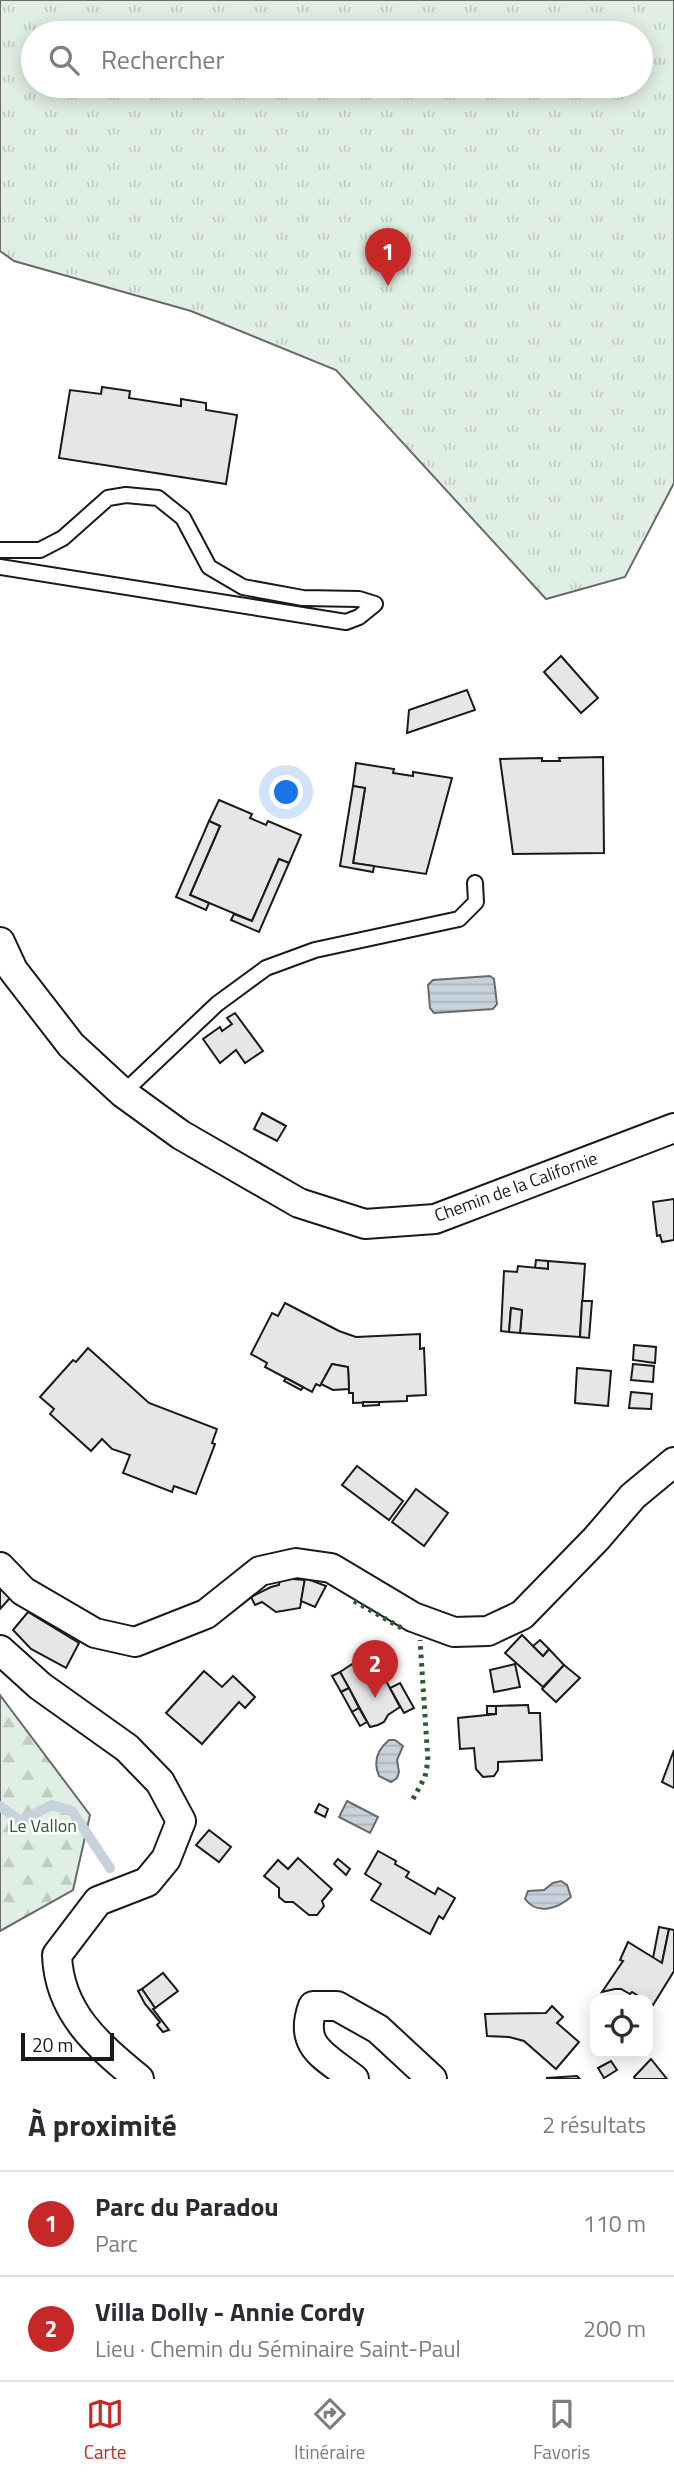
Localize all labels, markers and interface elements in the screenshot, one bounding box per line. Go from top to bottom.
search box [21,21,653,98]
text: Rechercher [101,40,225,79]
icon: search [45,41,83,79]
pin: 1 [365,228,411,286]
your location [269,775,303,809]
street label: Chemin de la Californie [430,1144,601,1229]
pin: 2 [352,1640,398,1698]
park label: Le Vallon [9,1812,77,1839]
map controls [590,1995,653,2058]
button: locate [590,1995,653,2058]
scale bar [21,2030,114,2062]
text: 20 m [32,2030,73,2059]
text: À proximité [28,2102,177,2148]
text: 2 résultats [542,2107,646,2142]
text: Parc du Paradou [95,2187,279,2226]
text: 1 [45,2206,57,2241]
text: 110 m [583,2206,646,2241]
text: Parc [95,2226,138,2261]
text: Villa Dolly - Annie Cordy [95,2292,365,2331]
text: 2 [45,2311,57,2346]
text: 200 m [583,2311,646,2346]
text: Lieu · Chemin du Séminaire Saint-Paul [95,2331,461,2366]
tab: Carte [84,2395,126,2466]
tab: Itinéraire [294,2395,365,2466]
tab: Favoris [533,2395,590,2466]

